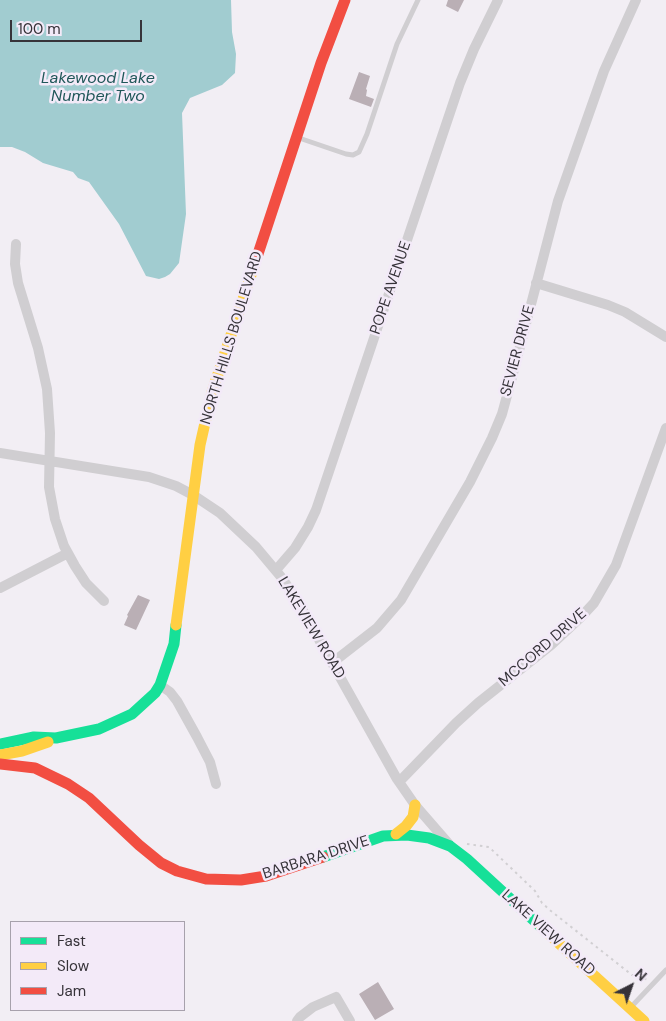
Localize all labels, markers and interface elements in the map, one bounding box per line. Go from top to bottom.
scale bar [12,10,145,42]
text: 100 m [18,19,61,39]
water label: Lakewood Lake Number Two [41,69,155,107]
street label: POPE AVENUE [367,239,415,337]
street label: NORTH HILLS BOULEVARD [197,249,267,427]
street label: SEVIER DRIVE [497,304,539,398]
street label: LAKEVIEW ROAD [273,574,349,682]
street label: MCCORD DRIVE [496,605,590,691]
street label: BARBARA DRIVE [261,832,371,884]
street label: LAKE VIEW ROAD [498,886,598,980]
legend [10,921,185,1011]
text: Fast [57,931,86,951]
text: Slow [57,956,89,976]
north arrow [606,961,656,1011]
text: N [631,965,651,985]
text: Jam [57,981,86,1001]

